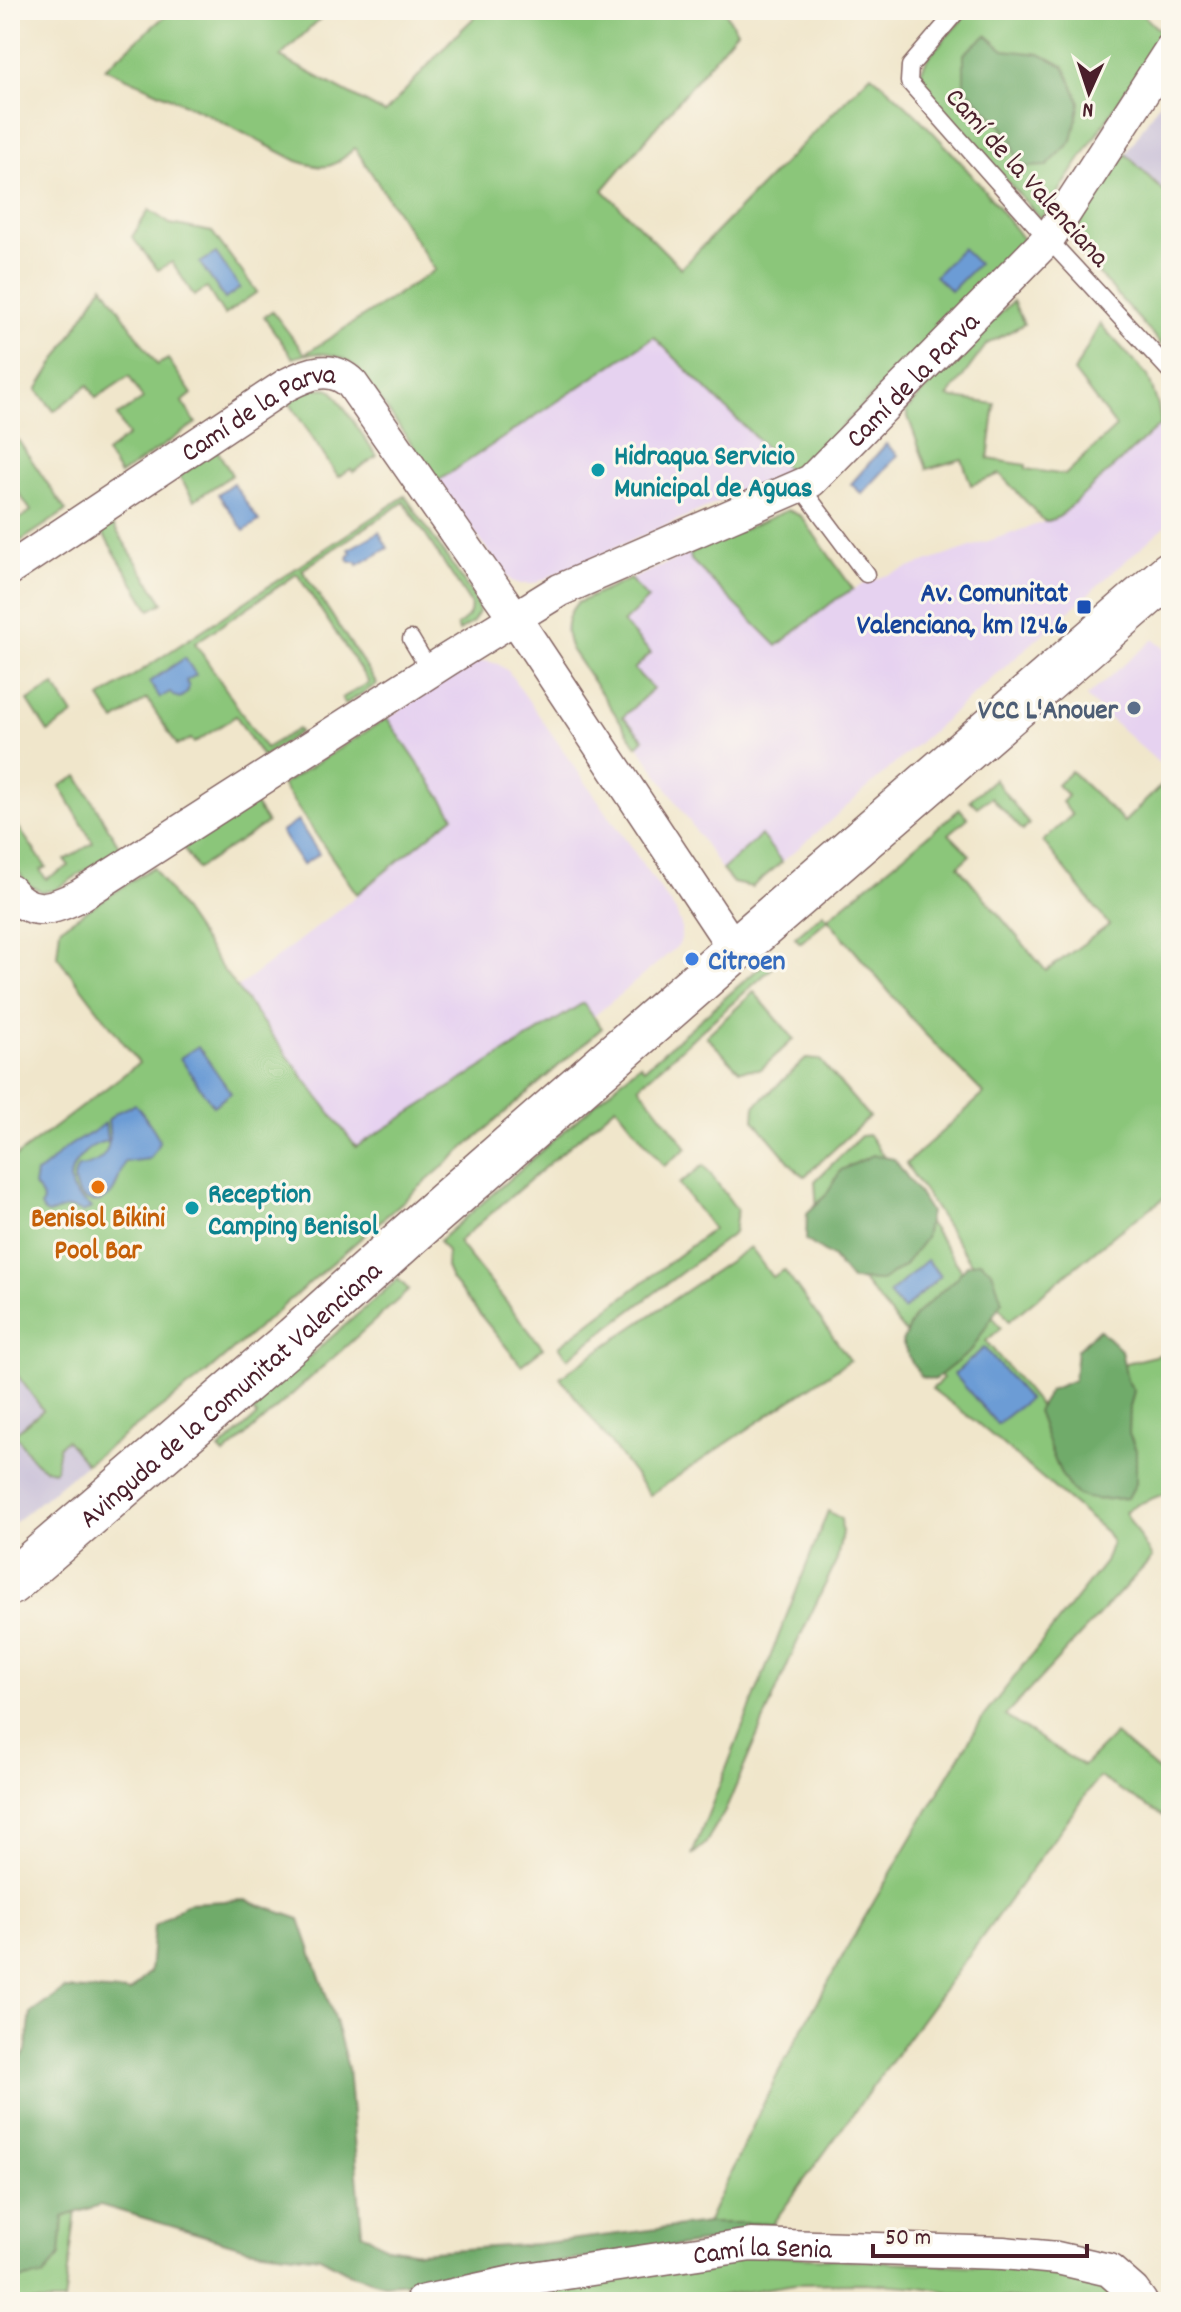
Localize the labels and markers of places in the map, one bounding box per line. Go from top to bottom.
place label: Hidraqua Servicio Municipal de Aguas [614,439,813,511]
marker: Hidraqua Servicio Municipal de Aguas [589,461,607,479]
place label: Av. Comunitat Valenciana, km 124.6 [857,576,1069,648]
marker: Av. Comunitat Valenciana, km 124.6 [1075,598,1093,616]
place label: VCC L'Anouer [978,693,1119,733]
marker: VCC L'Anouer [1125,699,1143,717]
place label: Citroen [708,944,785,984]
marker: Citroen [683,950,701,968]
place label: Reception Camping Benisol [208,1177,379,1249]
marker: Benisol Bikini Pool Bar [89,1178,107,1196]
marker: Reception Camping Benisol [183,1199,201,1217]
place label: Benisol Bikini Pool Bar [31,1201,165,1273]

